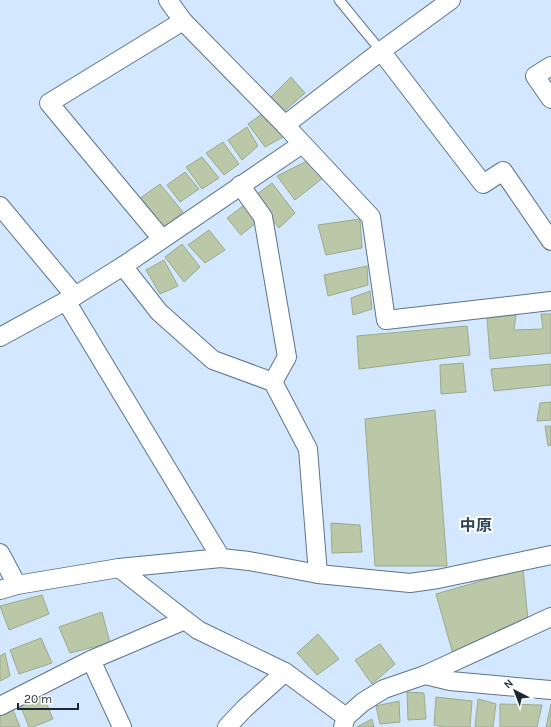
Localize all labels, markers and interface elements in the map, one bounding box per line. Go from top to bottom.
district label: 中原 [460,516,492,535]
north arrow [495,671,535,711]
text: N [501,676,516,691]
scale bar [18,685,78,711]
text: 20 m [24,692,52,706]

